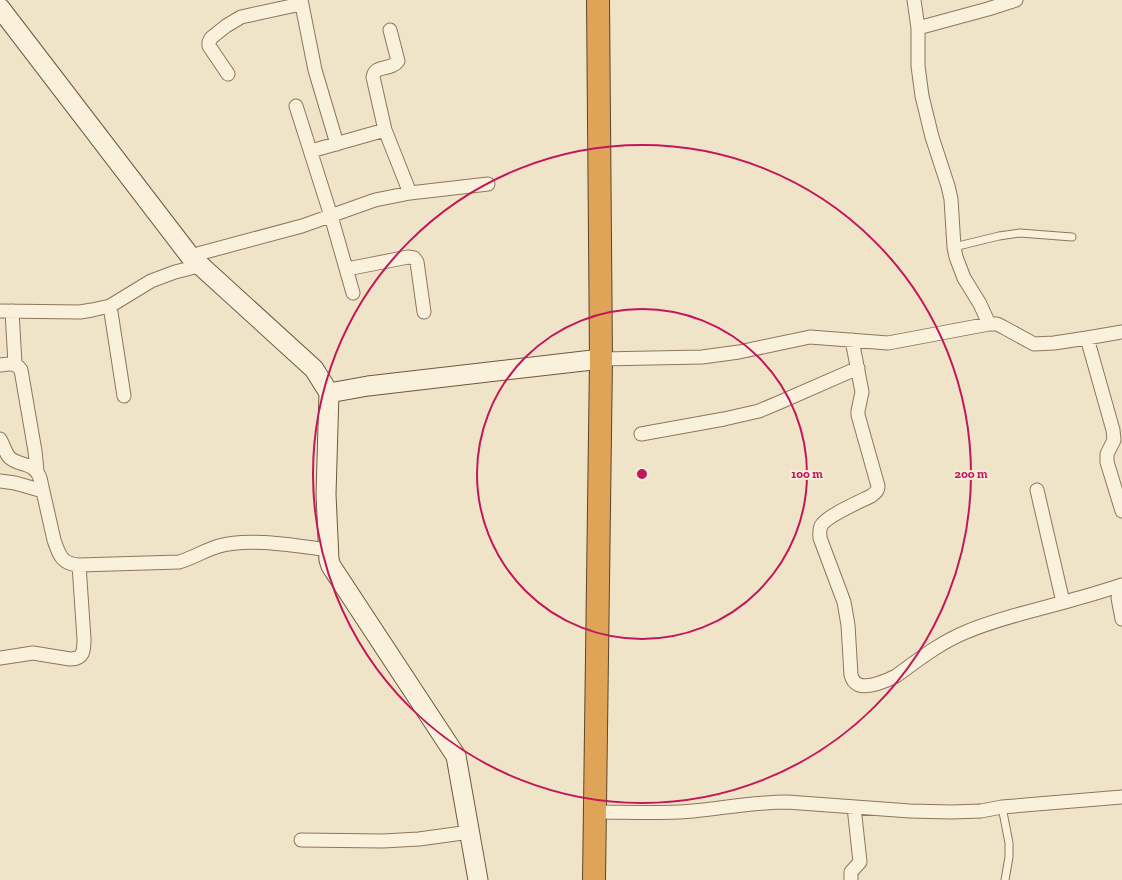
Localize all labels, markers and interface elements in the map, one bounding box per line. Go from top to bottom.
centre of rings [635,467,649,481]
text: 100 m [791,467,823,481]
text: 200 m [954,467,988,481]

